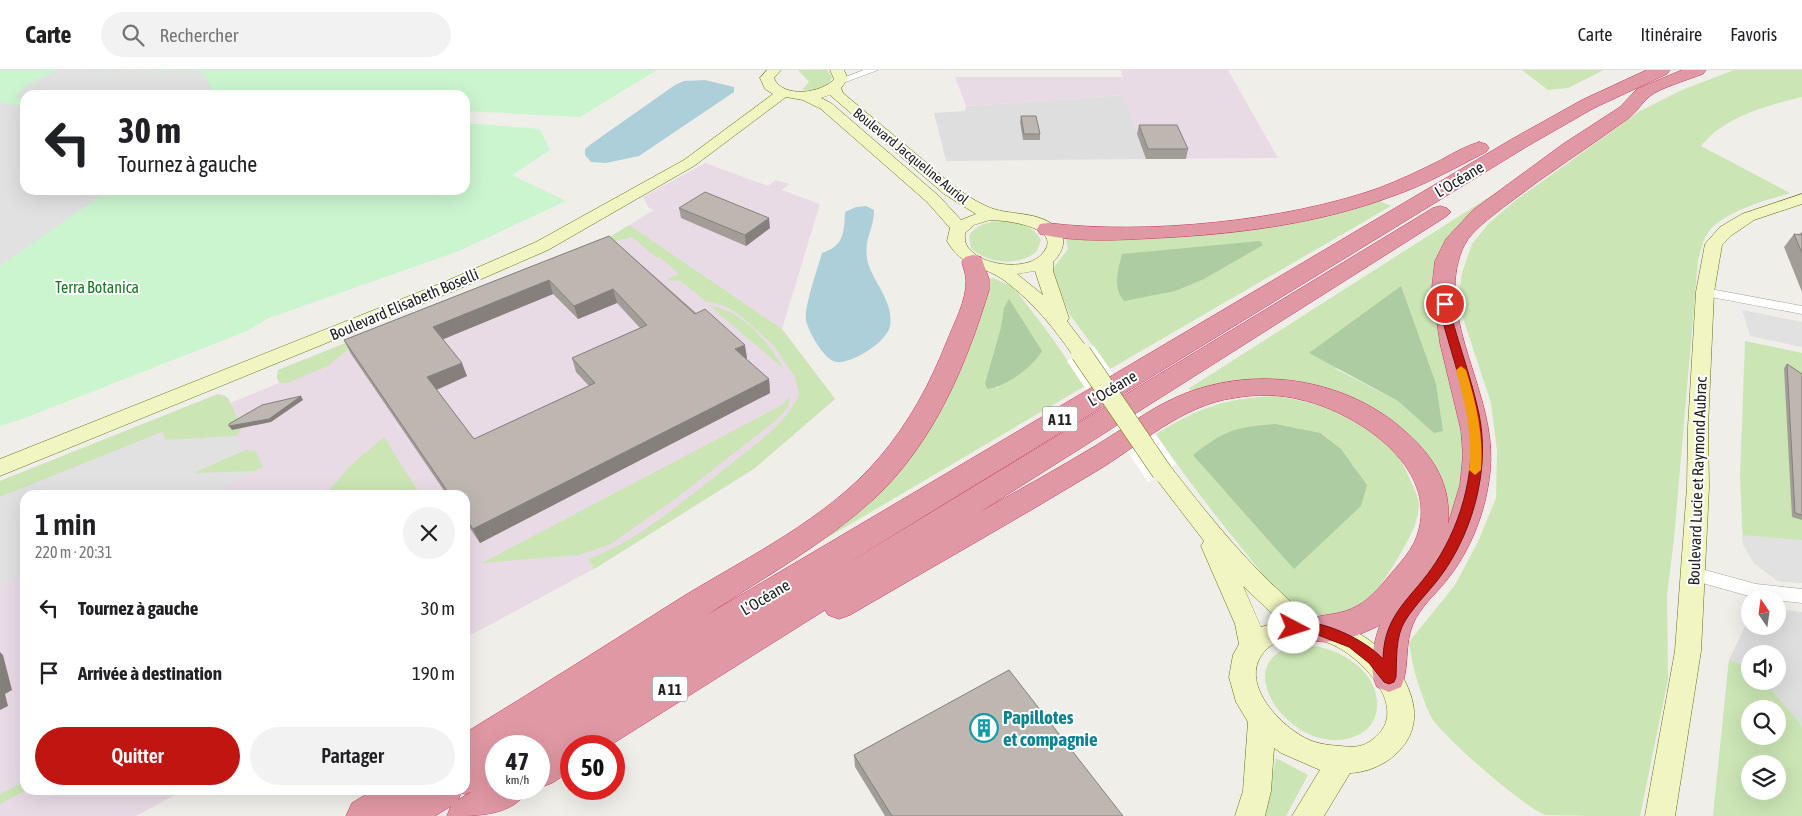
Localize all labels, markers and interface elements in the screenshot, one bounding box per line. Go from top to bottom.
search box [101,12,451,57]
text: Carte [25,21,71,48]
icon: search [119,21,147,49]
text: Rechercher [159,24,238,46]
text: Carte [1578,24,1612,45]
text: Itinéraire [1640,24,1702,45]
text: Favoris [1730,24,1777,45]
street label: Boulevard Jacqueline Auriol [850,105,972,208]
icon: left [35,110,100,175]
text: 30 m [118,110,181,150]
text: Tournez à gauche [118,151,257,177]
street label: L’Océane [1431,157,1487,201]
street label: Boulevard Elisabeth Boselli [327,264,481,344]
park label: Terra Botanica [55,278,139,296]
pin [1424,283,1466,325]
icon: arrive [1431,290,1459,318]
street label: L’Océane [1084,366,1140,410]
street label: Boulevard Lucie et Raymond Aubrac [1684,376,1711,586]
road number: A 11 [1042,406,1078,432]
text: 1 min [35,507,96,541]
button: close [403,507,455,559]
text: 220 m · 20:31 [35,543,112,561]
street label: L’Océane [737,575,793,619]
north arrow [1741,590,1786,635]
map controls [1741,590,1786,800]
icon: left [35,594,63,622]
text: Tournez à gauche [78,597,198,619]
text: 30 m [421,597,455,619]
position arrow [1267,601,1319,653]
button: sound [1741,645,1786,690]
icon: arrive [35,659,63,687]
text: Arrivée à destination [78,662,222,684]
text: 190 m [412,662,455,684]
road number: A 11 [652,676,688,702]
button: search [1741,700,1786,745]
place label: Papillotes et compagnie [1003,706,1098,750]
building icon: Papillotes et compagnie [969,713,999,743]
button: Quitter [35,727,240,785]
button: Partager [250,727,455,785]
speed limit sign: 50 [560,735,625,800]
text: 47 [506,747,529,775]
button: layers [1741,755,1786,800]
text: km/h [506,773,529,787]

